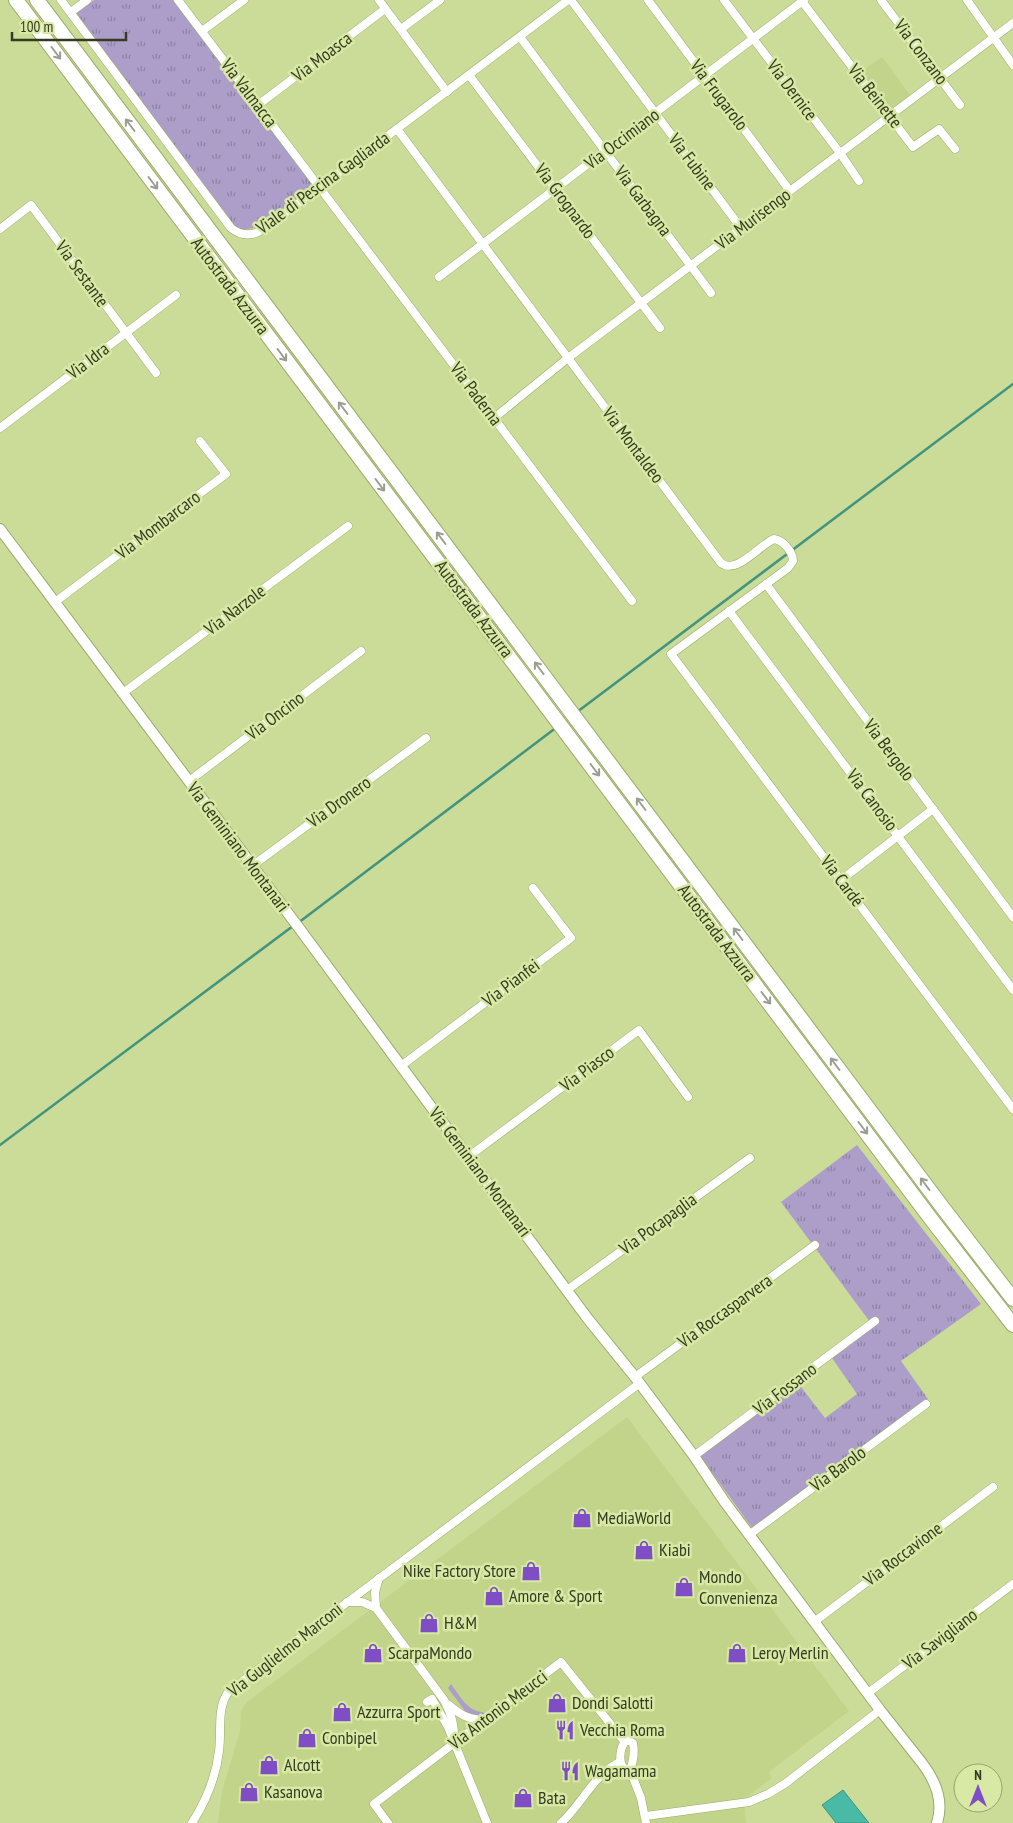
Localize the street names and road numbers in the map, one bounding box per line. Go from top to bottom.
street label: Via Conzano [889,14,954,89]
street label: Via Moasca [286,27,356,87]
street label: Via Valmacca [215,53,283,132]
street label: Via Frugarolo [685,54,754,135]
street label: Via Dernice [761,54,823,125]
street label: Via Beinette [842,58,908,133]
street label: Via Occimiano [579,103,664,175]
street label: Viale di Pescina Gagliarda [250,126,394,239]
street label: Via Fubine [663,128,721,195]
street label: Via Grognardo [529,158,601,243]
street label: Via Garbagna [609,160,677,240]
street label: Via Murisengo [710,183,795,255]
street label: Autostrada Azzurra [186,232,275,339]
street label: Via Sestante [50,235,114,312]
street label: Via Idra [61,337,114,385]
street label: Via Paderna [445,357,508,430]
street label: Via Montaldeo [597,401,670,488]
street label: Via Mombarcaro [110,485,205,565]
street label: Autostrada Azzurra [430,555,519,662]
street label: Via Narzole [199,579,270,641]
street label: Via Oncino [240,686,309,746]
street label: Via Bergolo [858,713,920,785]
street label: Via Canosio [841,763,903,836]
street label: Via Dronero [301,771,375,833]
street label: Via Geminiano Montanari [181,776,295,916]
street label: Via Cardé [815,850,869,911]
street label: Autostrada Azzurra [673,879,762,986]
street label: Via Pianfei [477,953,544,1012]
street label: Via Piasco [554,1040,619,1097]
street label: Via Geminiano Montanari [423,1101,537,1241]
street label: Via Pocapaglia [614,1188,701,1260]
street label: Via Roccasparvera [672,1269,776,1353]
street label: Via Fossano [748,1357,821,1421]
street label: Via Barolo [804,1440,870,1497]
street label: Via Roccavione [858,1517,947,1591]
street label: Via Guglielmo Marconi [222,1597,347,1702]
street label: Via Savigliano [897,1603,982,1675]
street label: Via Antonio Meucci [443,1665,552,1755]

